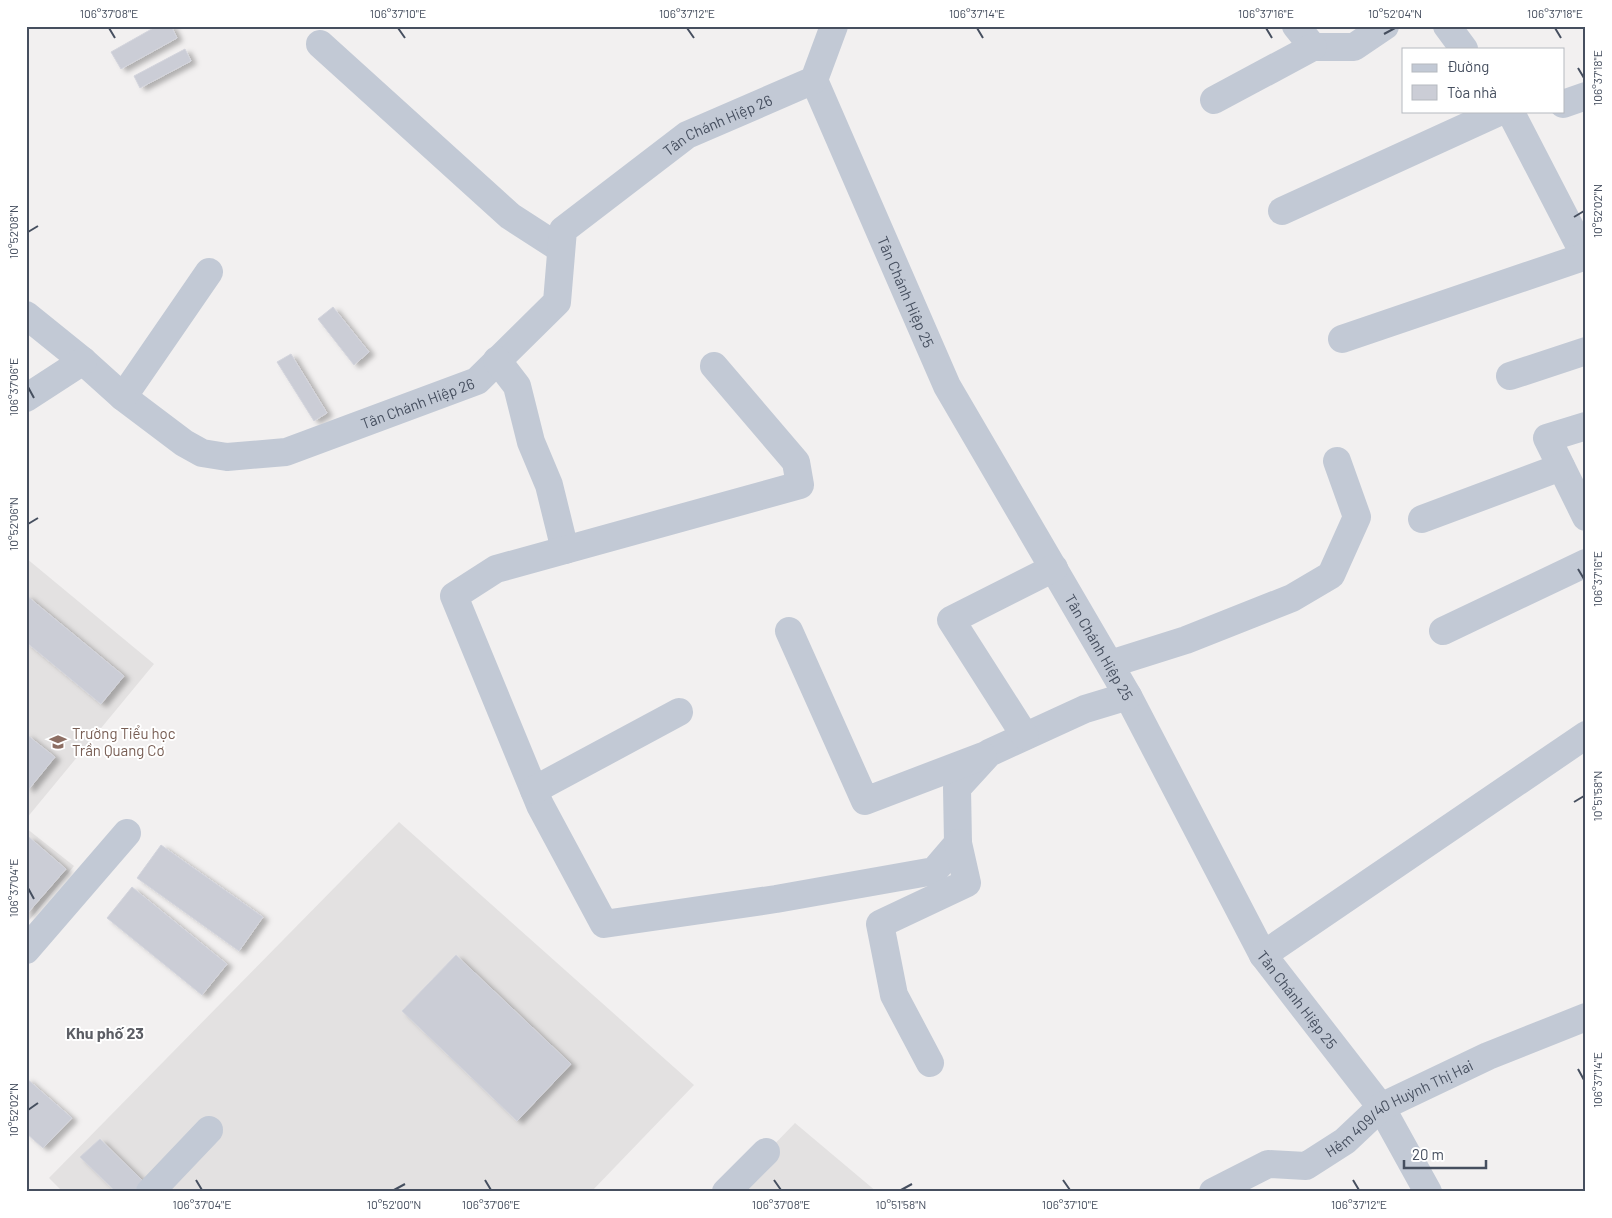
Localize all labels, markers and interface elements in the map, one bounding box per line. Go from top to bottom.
text: 106°37'08"E [80,6,138,20]
text: 106°37'10"E [370,6,426,20]
text: 106°37'12"E [659,6,715,20]
text: 106°37'14"E [949,6,1005,20]
text: 106°37'16"E [1238,6,1294,20]
text: 10°52'04"N [1368,6,1422,20]
text: 106°37'18"E [1527,6,1583,20]
legend [1402,48,1564,112]
text: 106°37'18"E [1590,50,1604,106]
text: Đường [1447,57,1489,75]
text: Tòa nhà [1447,83,1497,101]
street label: Tân Chánh Hiệp 26 [659,90,775,159]
text: 10°52'02"N [1590,184,1604,238]
text: 10°52'08"N [6,205,20,259]
street label: Tân Chánh Hiệp 25 [874,233,938,350]
text: 106°37'06"E [6,358,20,416]
street label: Tân Chánh Hiệp 26 [358,374,477,432]
text: 10°52'06"N [6,497,20,551]
text: 106°37'16"E [1590,551,1604,607]
street label: Tân Chánh Hiệp 25 [1061,591,1137,703]
place label: Trường Tiểu học Trần Quang Cơ [72,724,176,759]
school or university icon: Trường Tiểu học Trần Quang Cơ [48,732,68,752]
text: 10°51'58"N [1590,771,1604,821]
text: 106°37'04"E [6,859,20,917]
street label: Tân Chánh Hiệp 25 [1254,947,1341,1052]
district label: Khu phố 23 [66,1023,144,1042]
text: 106°37'14"E [1590,1052,1604,1108]
street label: Hẻm 409/40 Huỳnh Thị Hai [1321,1056,1476,1161]
text: 10°52'02"N [6,1083,20,1137]
scale bar [1404,1138,1487,1170]
text: 20 m [1412,1145,1444,1163]
text: 106°37'04"E [173,1197,231,1211]
text: 10°52'00"N [367,1197,421,1211]
text: 106°37'06"E [462,1197,520,1211]
text: 106°37'08"E [752,1197,810,1211]
text: 10°51'58"N [876,1197,926,1211]
text: 106°37'10"E [1042,1197,1098,1211]
text: 106°37'12"E [1331,1197,1387,1211]

